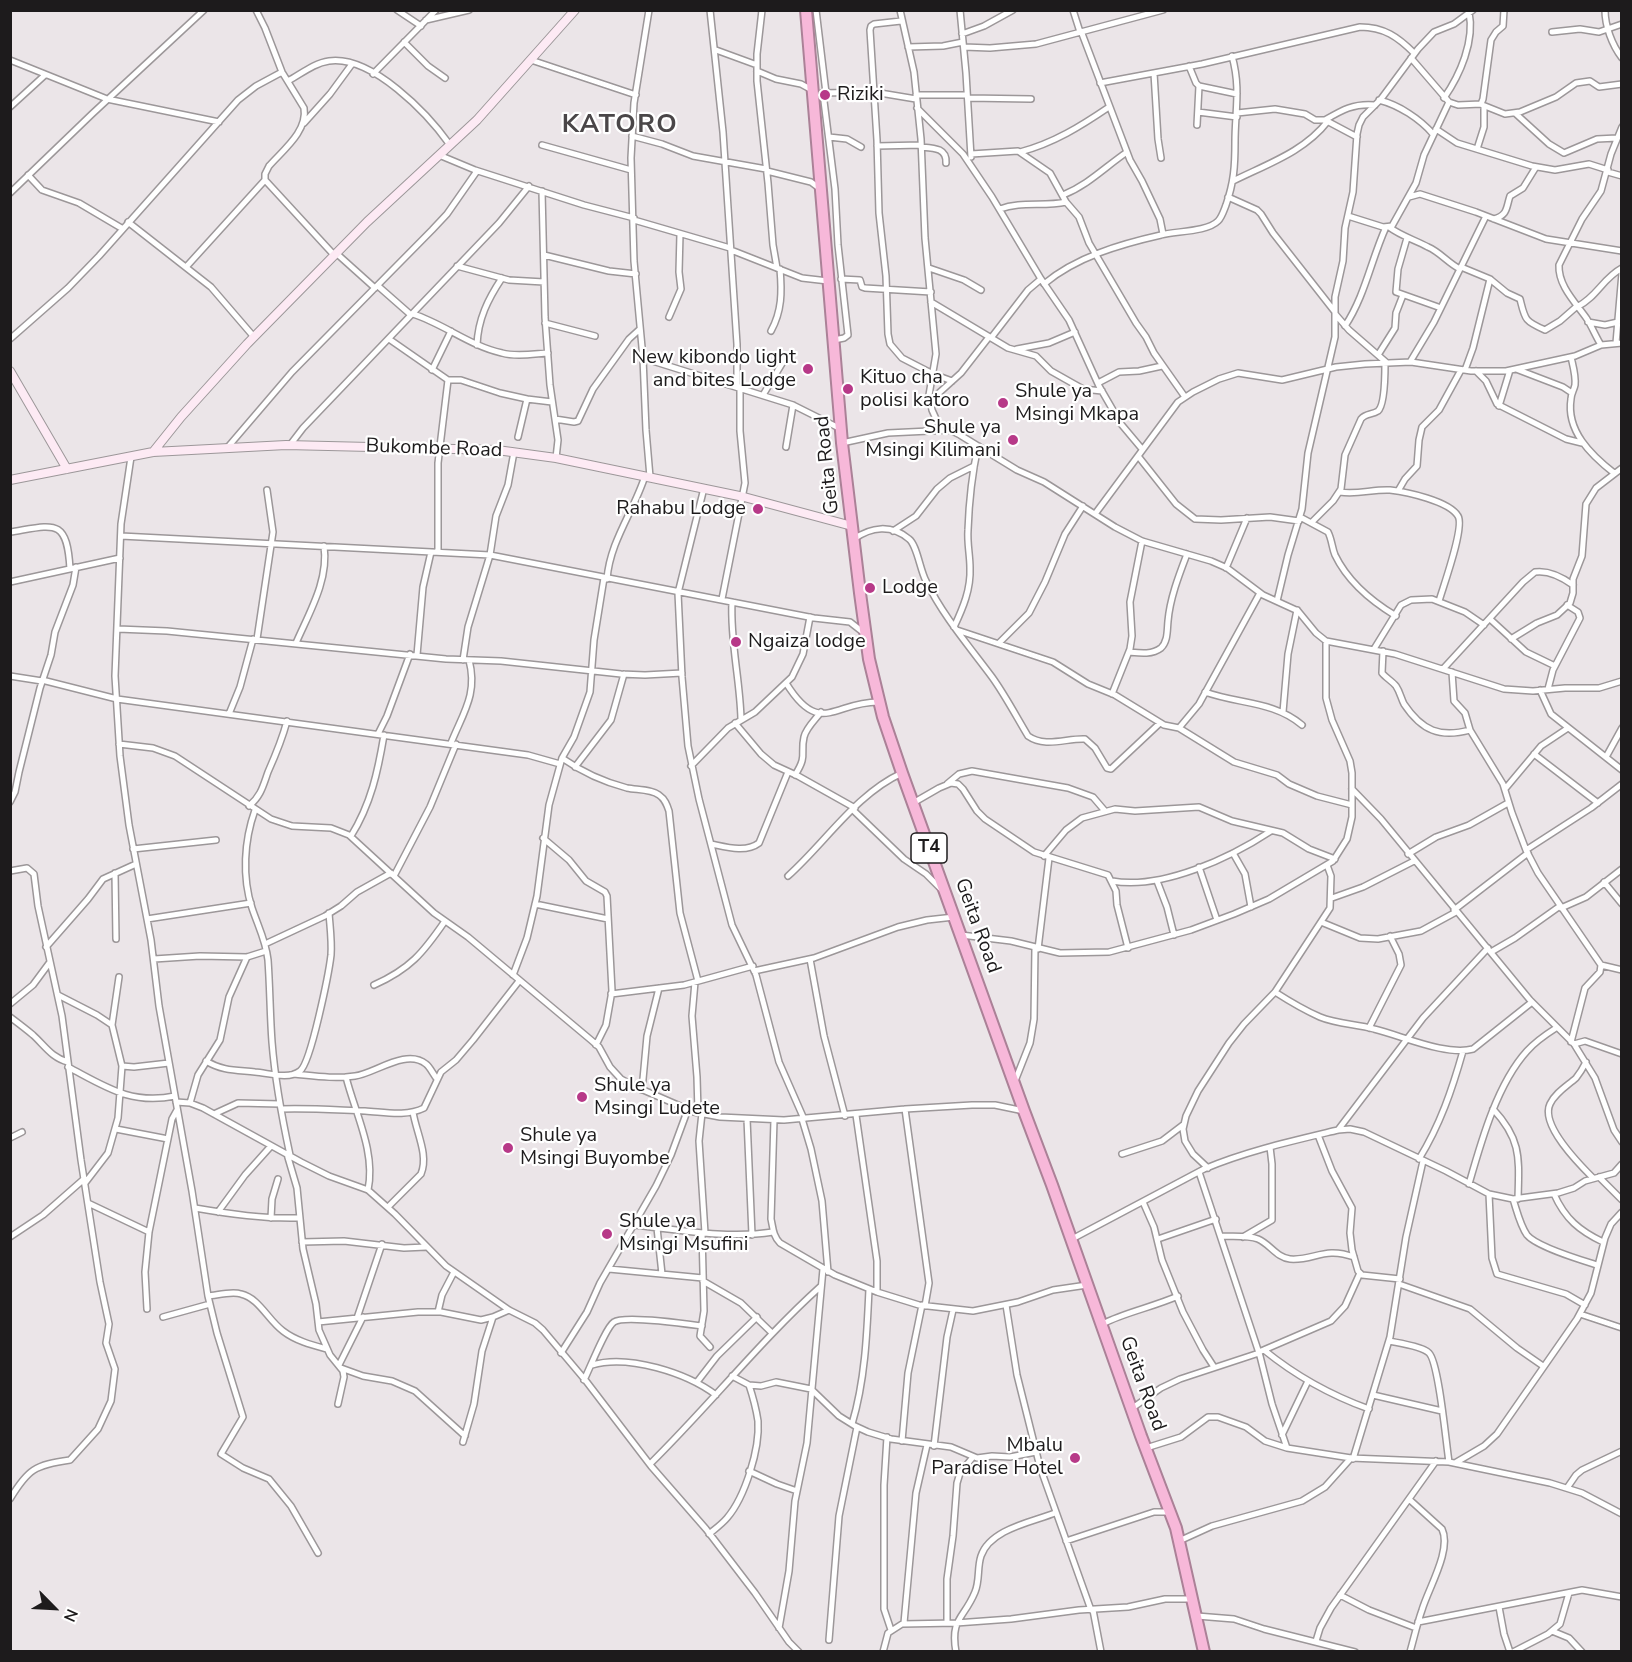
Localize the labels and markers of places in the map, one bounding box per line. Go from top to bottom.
place label: Riziki [837,83,884,107]
marker: Riziki [818,88,832,102]
place label: New kibondo light and bites Lodge [631,346,796,393]
marker: New kibondo light and bites Lodge [801,362,815,376]
place label: Kituo cha polisi katoro [860,366,969,413]
place label: Shule ya Msingi Mkapa [1015,380,1139,427]
marker: Kituo cha polisi katoro [841,382,855,396]
marker: Shule ya Msingi Mkapa [996,396,1010,410]
place label: Shule ya Msingi Kilimani [865,416,1001,463]
marker: Shule ya Msingi Kilimani [1006,433,1020,447]
place label: Rahabu Lodge [616,497,746,521]
marker: Rahabu Lodge [751,502,765,516]
place label: Lodge [882,576,938,600]
marker: Lodge [863,581,877,595]
place label: Ngaiza lodge [748,630,866,654]
marker: Ngaiza lodge [729,635,743,649]
place label: Shule ya Msingi Ludete [594,1074,720,1121]
marker: Shule ya Msingi Ludete [575,1090,589,1104]
place label: Shule ya Msingi Buyombe [520,1124,670,1171]
marker: Shule ya Msingi Buyombe [501,1141,515,1155]
place label: Shule ya Msingi Msufini [619,1210,748,1257]
marker: Shule ya Msingi Msufini [600,1227,614,1241]
place label: Mbalu Paradise Hotel [931,1434,1063,1481]
marker: Mbalu Paradise Hotel [1068,1451,1082,1465]

